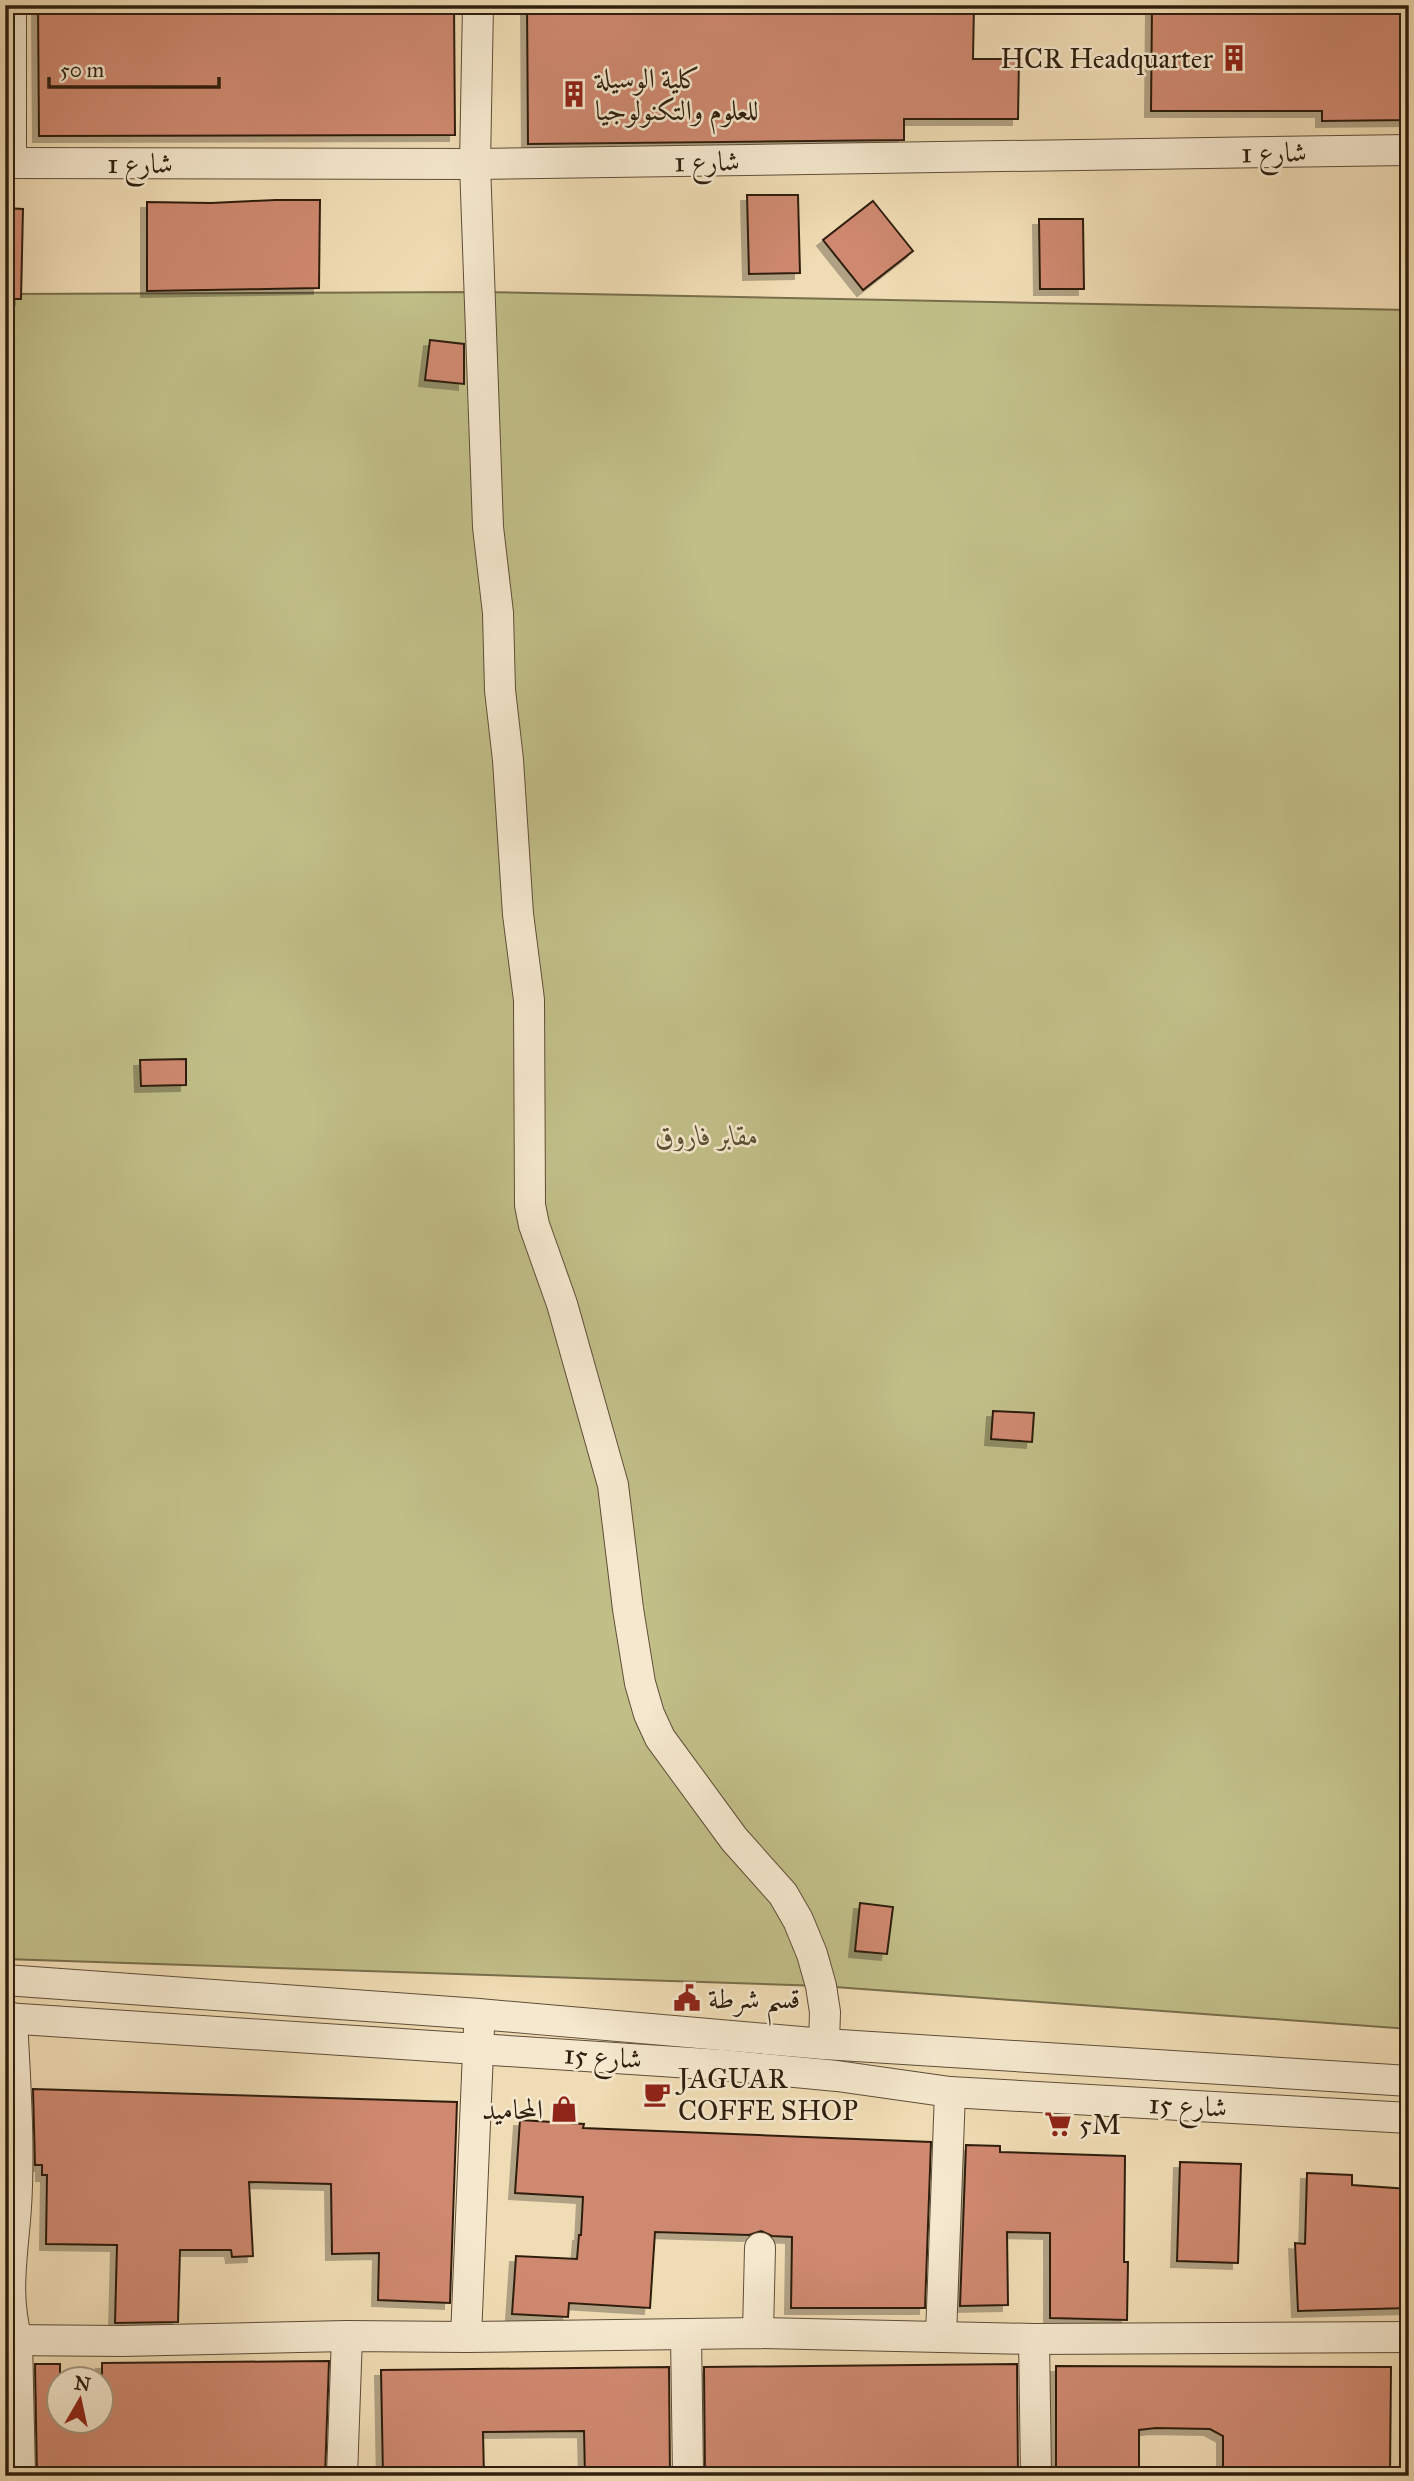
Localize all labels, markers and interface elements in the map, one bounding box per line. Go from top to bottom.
place label: HCR Headquarter [1000,41,1213,76]
building icon: HCR Headquarter [1219,43,1249,73]
scale bar [49,46,219,90]
text: 50 m [60,57,105,83]
place label: كلية الوسيلة للعلوم والتكنولوجيا [593,61,759,135]
building icon: كلية الوسيلة للعلوم والتكنولوجيا [559,79,589,109]
street label: شارع 1 [1241,134,1307,177]
street label: شارع 1 [674,143,740,186]
street label: شارع 1 [107,146,173,187]
park label: مقابر فاروق [655,1118,759,1153]
place label: قسم شرطة [708,1981,800,2026]
public building icon: قسم شرطة [672,1983,702,2013]
street label: شارع 15 [562,2036,643,2083]
place label: JAGUAR COFFE SHOP [675,2061,858,2128]
cafe icon: JAGUAR COFFE SHOP [642,2079,672,2109]
street label: شارع 15 [1148,2086,1228,2131]
place label: المحاميد [482,2092,543,2127]
shop icon: المحاميد [549,2094,579,2124]
place label: 5M [1079,2107,1121,2142]
supermarket icon: 5M [1043,2109,1073,2139]
north arrow [46,2366,116,2436]
text: N [73,2371,92,2396]

